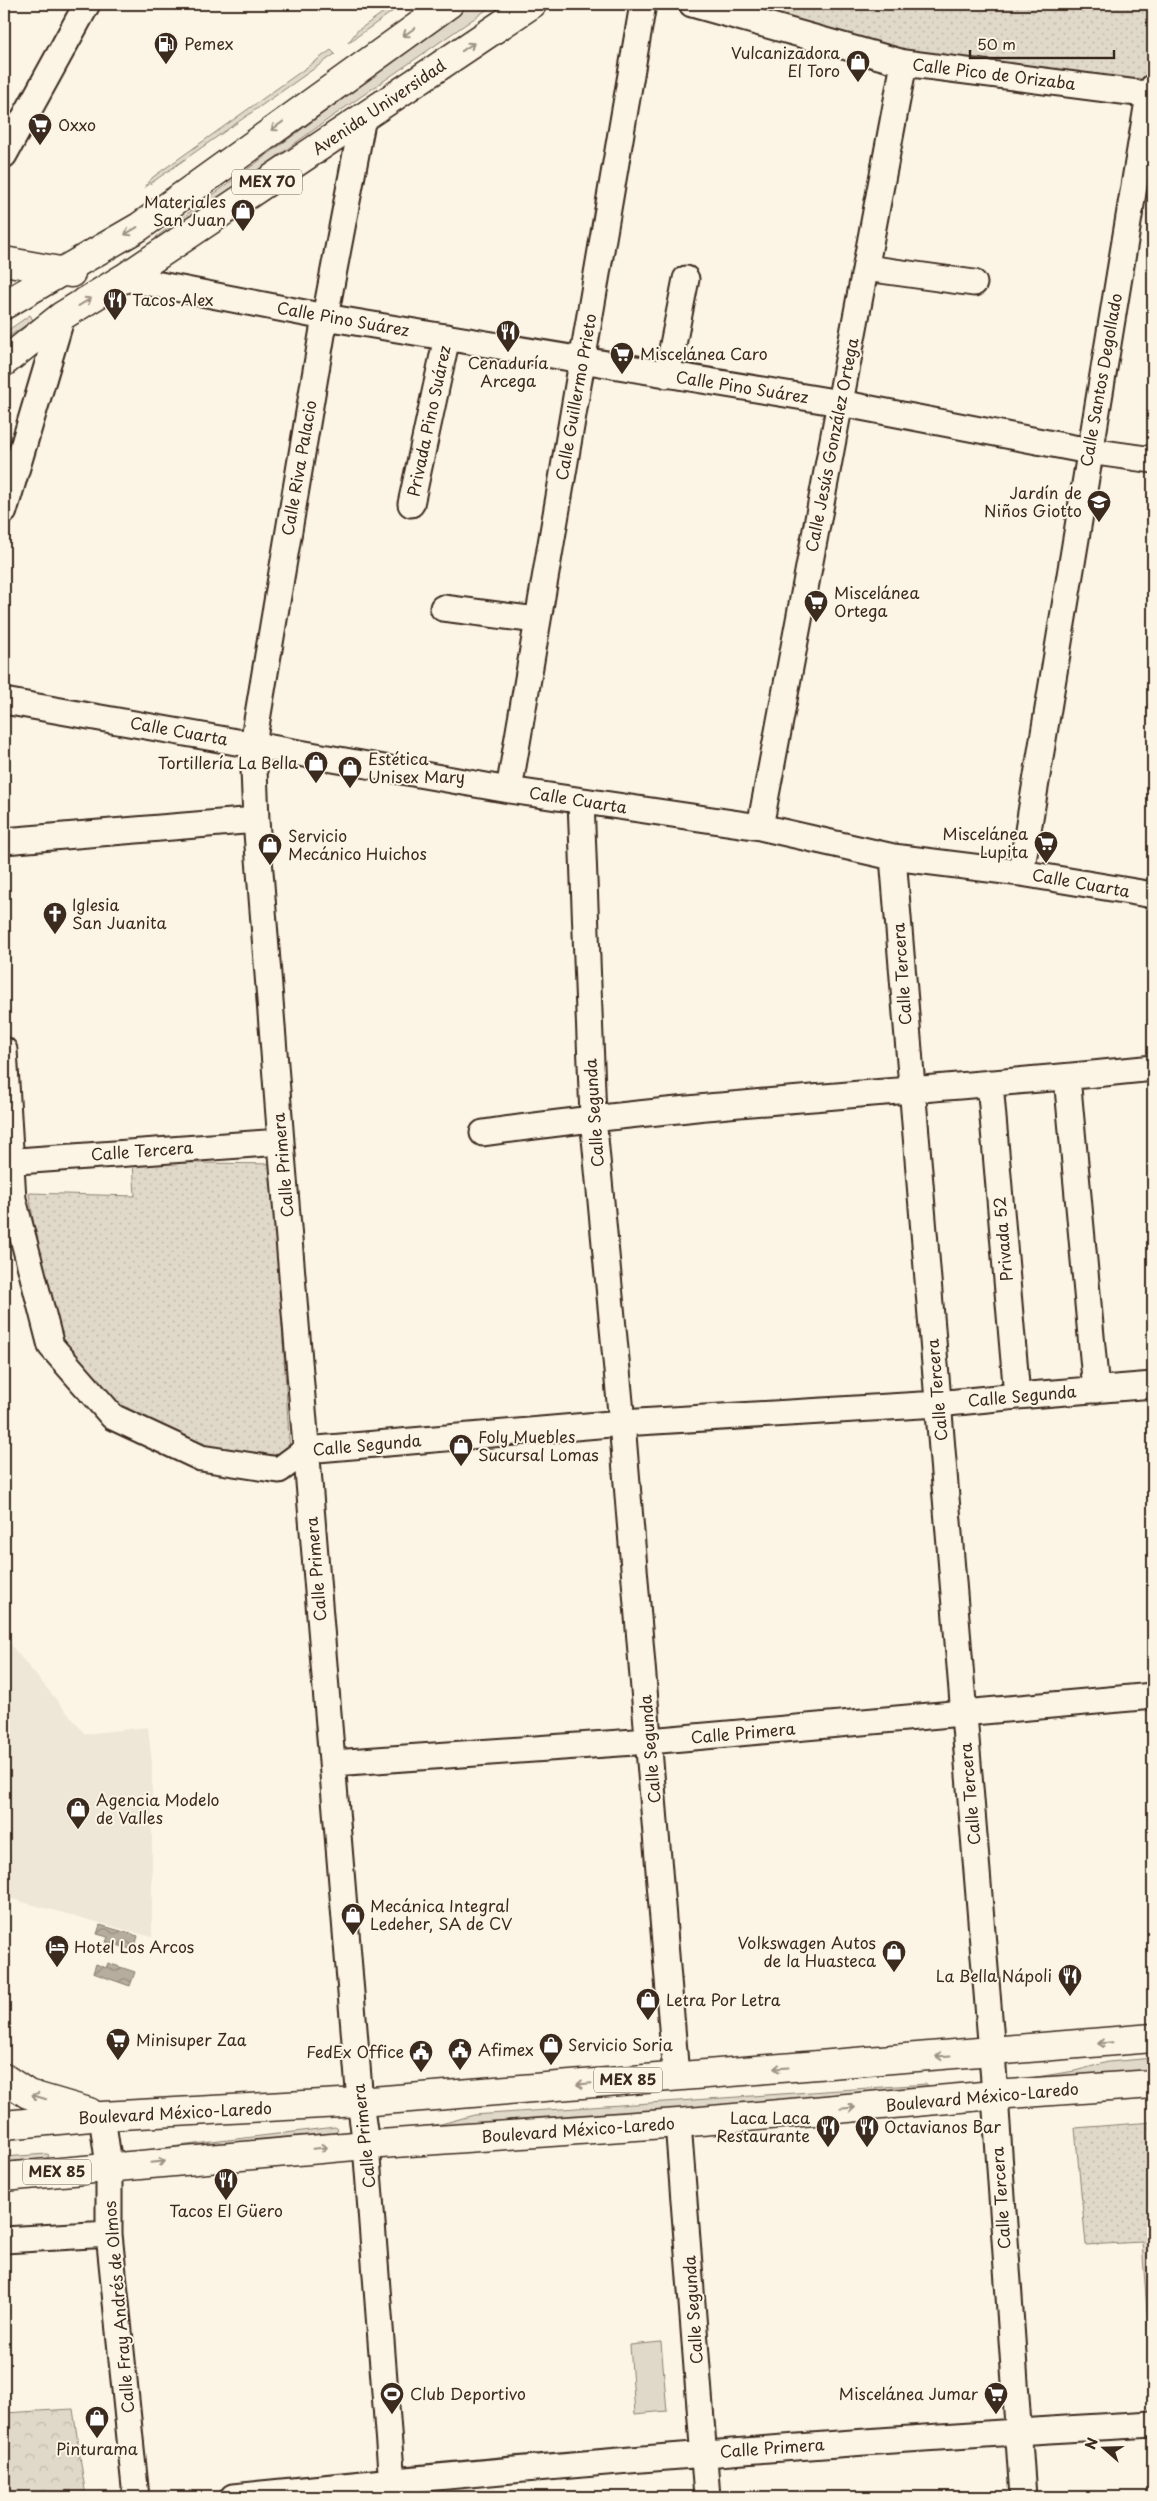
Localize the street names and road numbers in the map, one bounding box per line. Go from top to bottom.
street label: Calle Pico de Orizaba [911,51,1077,95]
street label: Avenida Universidad [307,52,450,160]
road number: MEX 70 [232,170,302,194]
street label: Calle Santos Degollado [1073,291,1127,468]
street label: Calle Pino Suárez [275,295,412,342]
street label: Calle Guillermo Prieto [549,311,602,482]
street label: Calle Jesús González Ortega [798,336,864,554]
street label: Privada Pino Suárez [400,343,456,499]
street label: Calle Pino Suárez [674,364,811,408]
street label: Calle Riva Palacio [274,398,322,537]
street label: Calle Cuarta [128,710,230,750]
street label: Calle Cuarta [527,779,629,819]
street label: Calle Cuarta [1030,862,1132,902]
street label: Calle Tercera [885,922,917,1026]
street label: Calle Segunda [577,1058,609,1168]
street label: Calle Primera [265,1112,299,1218]
street label: Calle Tercera [90,1134,194,1166]
street label: Privada 52 [986,1196,1018,1282]
street label: Calle Tercera [920,1338,952,1442]
street label: Calle Segunda [967,1378,1077,1412]
street label: Calle Segunda [312,1427,422,1461]
street label: Calle Primera [298,1516,332,1622]
street label: Calle Segunda [632,1694,666,1804]
street label: Calle Primera [690,1715,796,1749]
street label: Calle Tercera [953,1742,985,1846]
road number: MEX 85 [594,2068,662,2092]
street label: Boulevard México-Laredo [884,2076,1080,2116]
street label: Calle Primera [346,2083,380,2189]
street label: Boulevard México-Laredo [77,2095,273,2129]
street label: Boulevard México-Laredo [480,2110,676,2148]
street label: Calle Tercera [984,2146,1016,2250]
road number: MEX 85 [23,2160,91,2184]
street label: Calle Fray Andrés de Olmos [97,2200,139,2414]
street label: Calle Segunda [676,2255,708,2365]
street label: Calle Primera [719,2431,825,2463]

